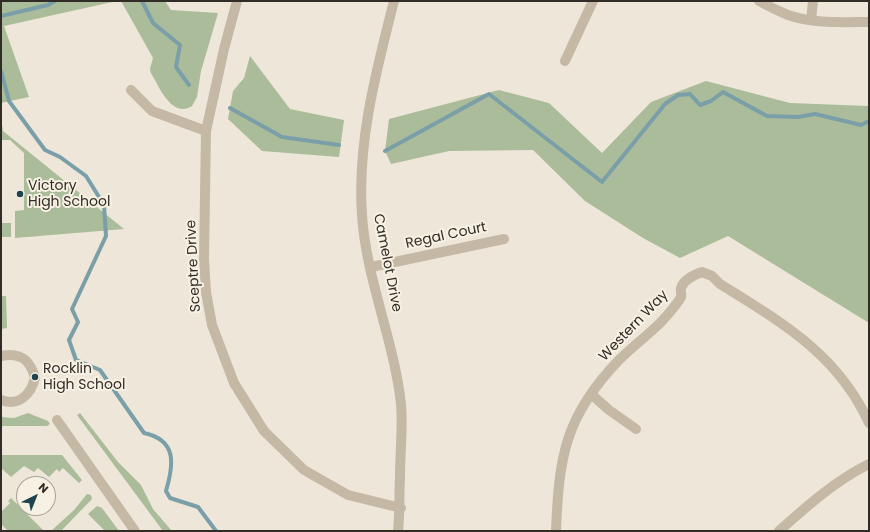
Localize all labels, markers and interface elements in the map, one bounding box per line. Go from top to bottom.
place label: Victory High School [28,178,110,210]
marker: Victory High School [15,189,25,199]
street label: Camelot Drive [369,212,405,314]
street label: Sceptre Drive [183,219,205,313]
street label: Regal Court [404,219,488,253]
street label: Western Way [596,287,672,365]
place label: Rocklin High School [43,361,125,394]
marker: Rocklin High School [30,372,40,382]
north arrow [16,476,56,516]
text: N [35,479,52,497]

